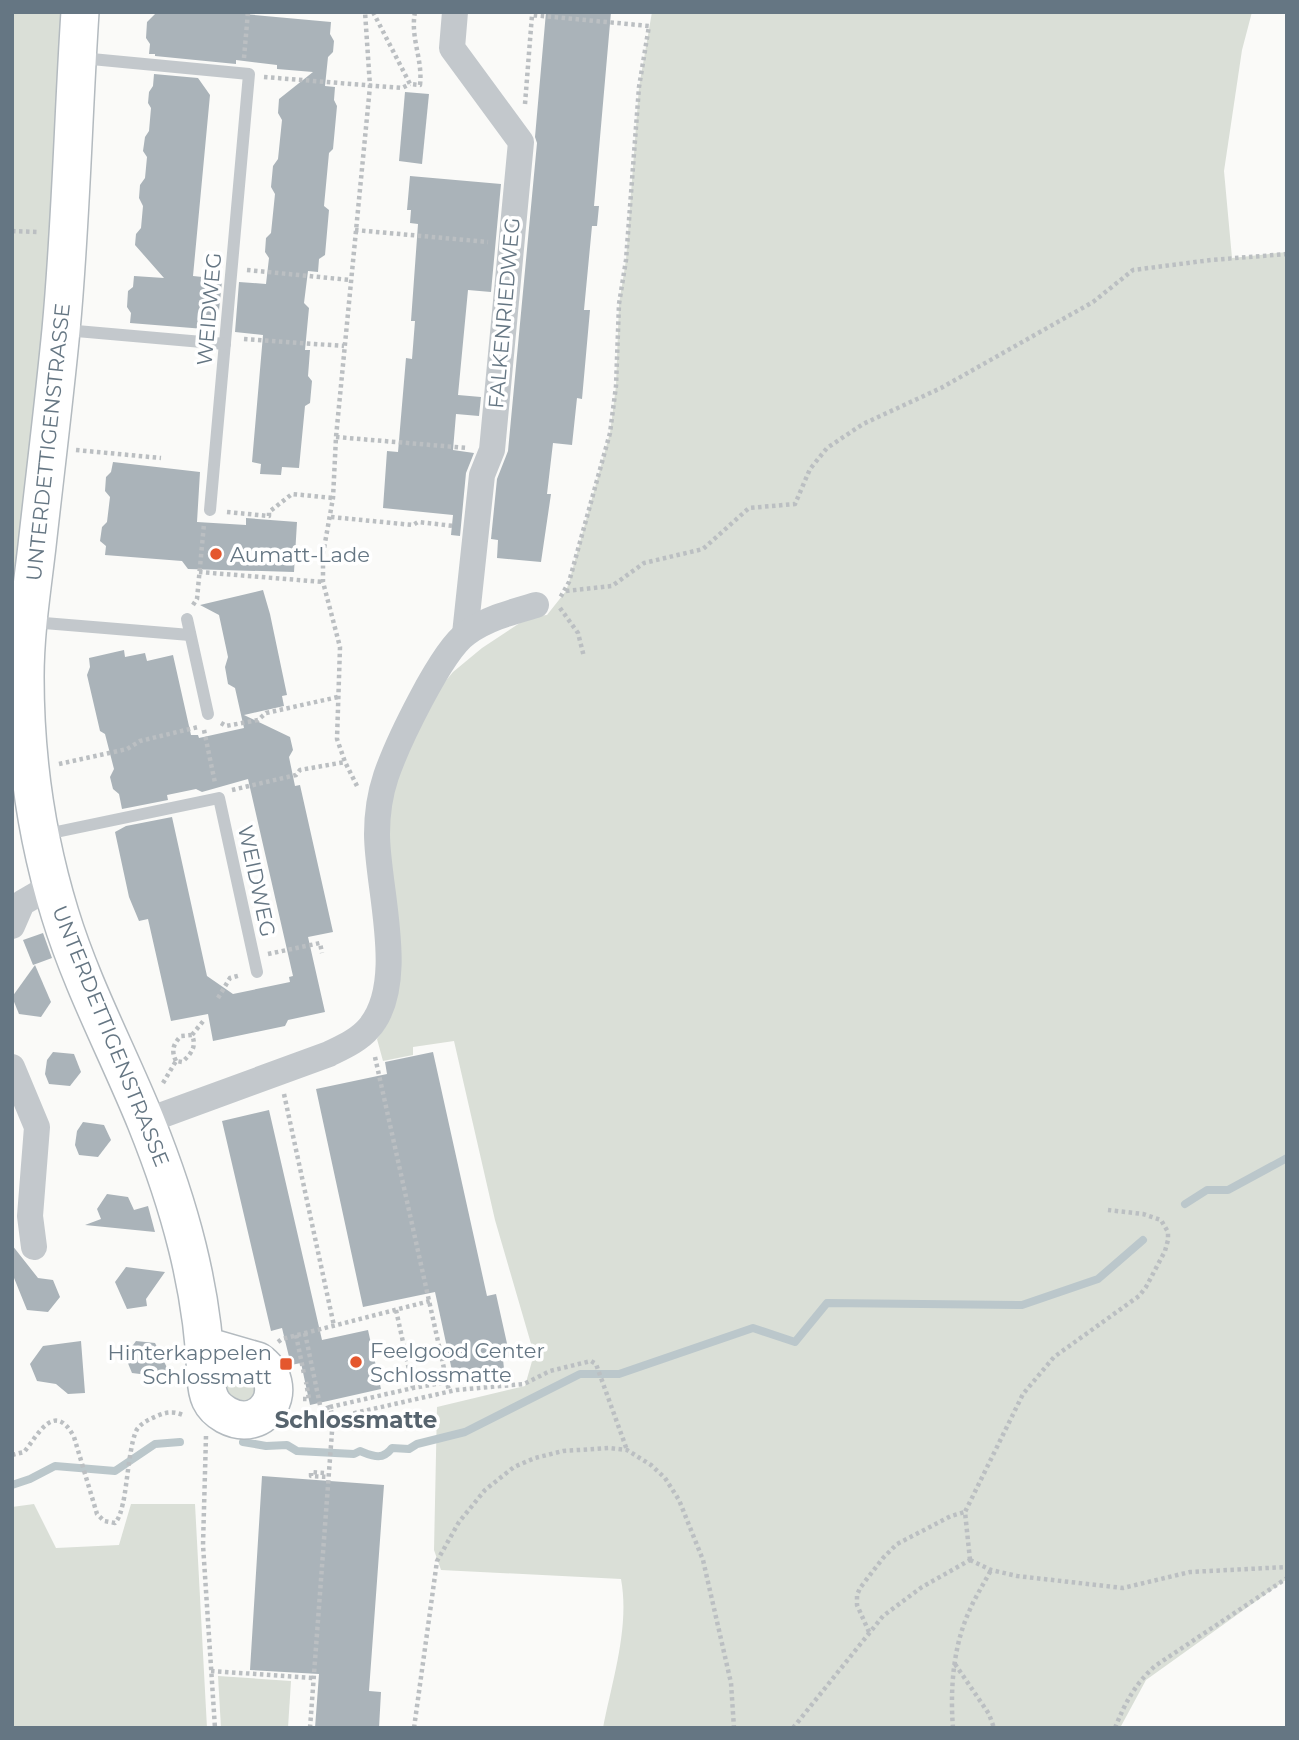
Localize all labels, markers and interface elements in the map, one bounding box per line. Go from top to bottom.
street label: FALKENRIEDWEG [483,216,525,410]
street label: WEIDWEG [192,251,226,367]
street label: UNTERDETTIGENSTRASSE [21,302,75,582]
place label: Aumatt-Lade [230,542,370,567]
marker: Aumatt-Lade [208,546,224,562]
street label: WEIDWEG [233,823,281,939]
street label: UNTERDETTIGENSTRASSE [47,902,175,1170]
place label: Feelgood Center Schlossmatte [370,1338,545,1387]
place label: Hinterkappelen Schlossmatt [108,1340,272,1389]
marker: Feelgood Center Schlossmatte [348,1354,364,1370]
marker: Hinterkappelen Schlossmatt [278,1356,294,1372]
district label: Schlossmatte [275,1406,437,1434]

